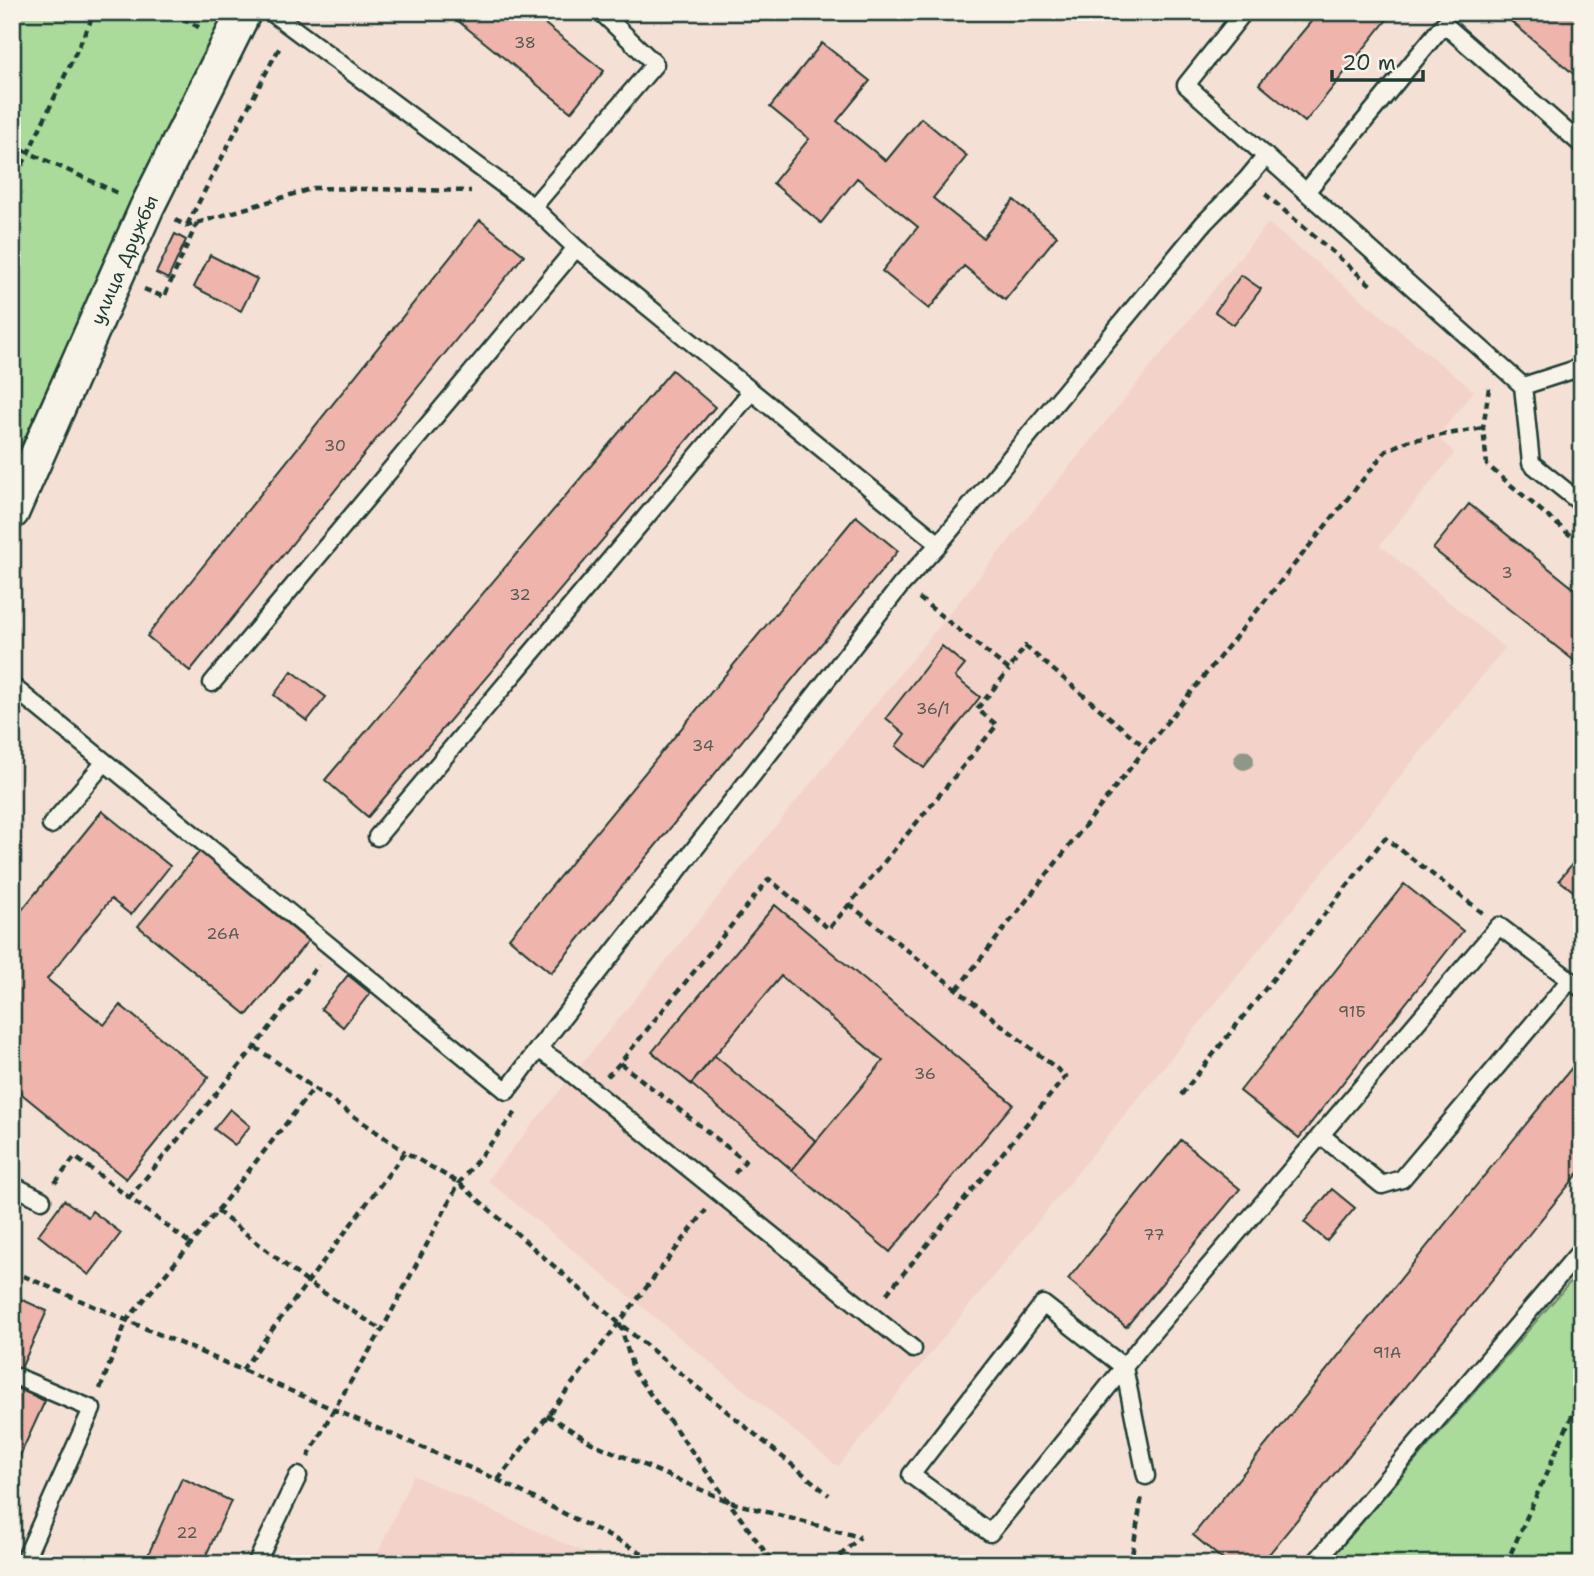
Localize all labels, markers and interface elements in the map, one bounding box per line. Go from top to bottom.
house number: 38 [514,32,536,53]
scale bar [1332,38,1422,82]
text: 20 m [1342,49,1396,77]
street label: улица Дружбы [84,191,164,328]
house number: 30 [324,435,346,456]
house number: 3 [1501,562,1513,583]
house number: 32 [509,584,531,605]
house number: 36/1 [916,698,950,719]
house number: 34 [692,735,714,756]
house number: 26А [206,923,240,944]
house number: 91Б [1338,1001,1366,1022]
house number: 36 [914,1063,936,1084]
house number: 77 [1143,1224,1165,1245]
house number: 91А [1373,1342,1401,1363]
house number: 22 [176,1522,198,1543]

